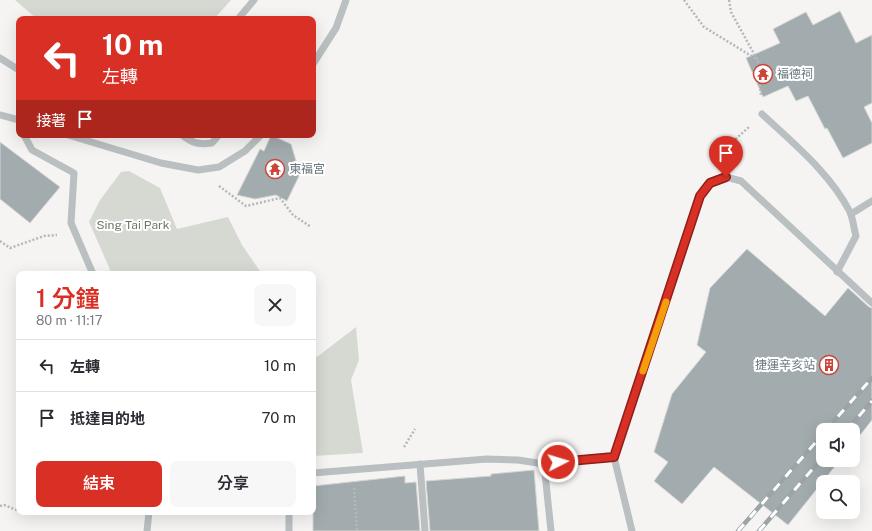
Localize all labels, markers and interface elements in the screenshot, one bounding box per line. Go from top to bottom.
text: 10 m [102,28,163,61]
icon: left [36,32,88,84]
temple icon: 福德祠 [752,63,774,85]
text: 左轉 [102,66,138,87]
place label: 福德祠 [777,67,813,81]
icon: arrive [74,108,96,130]
text: 接著 [36,112,66,129]
pin [709,136,743,177]
icon: arrive [715,142,737,164]
temple icon: 東福宮 [264,158,286,180]
place label: 東福宮 [289,162,325,176]
park label: Sing Tai Park [97,218,170,232]
text: 1 分鐘 [36,284,100,312]
button: close [254,284,296,326]
text: 80 m · 11:17 [36,313,103,328]
building icon: 捷運辛亥站 [818,354,840,376]
icon: left [36,355,58,377]
text: 10 m [264,357,296,374]
text: 左轉 [70,358,100,375]
place label: 捷運辛亥站 [755,358,815,372]
icon: arrive [36,407,58,429]
text: 70 m [261,409,296,426]
text: 抵達目的地 [70,410,145,427]
map controls [816,423,860,519]
button: sound [816,423,860,467]
position arrow [537,441,579,483]
button: 結束 [36,461,162,507]
button: 分享 [170,461,296,507]
button: search [816,475,860,519]

